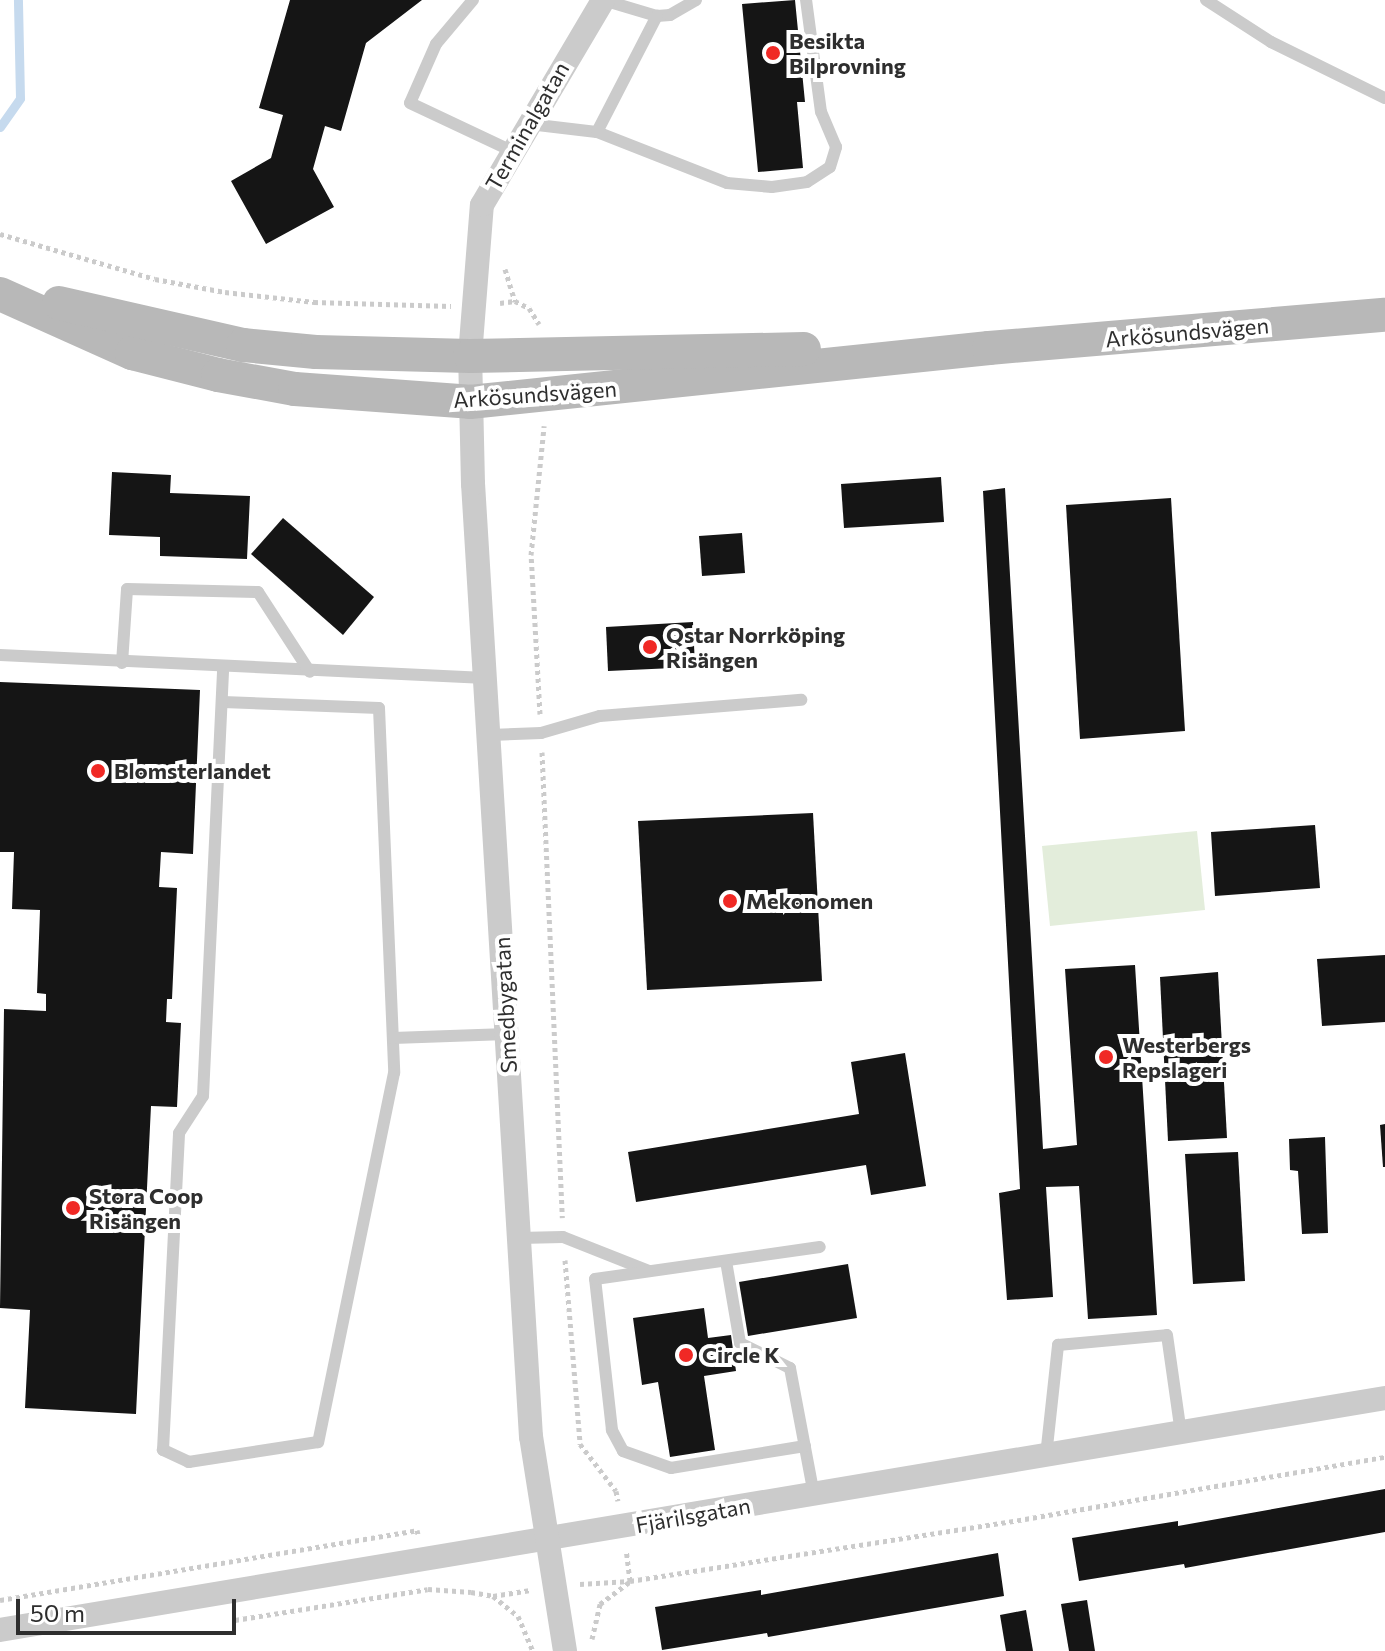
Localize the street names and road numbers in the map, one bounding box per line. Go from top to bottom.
street label: Terminalgatan [480,57,574,195]
street label: Arkösundsvägen [1104,312,1270,352]
street label: Arkösundsvägen [452,375,618,413]
street label: Smedbygatan [488,936,522,1074]
street label: Fjärilsgatan [634,1492,752,1538]

